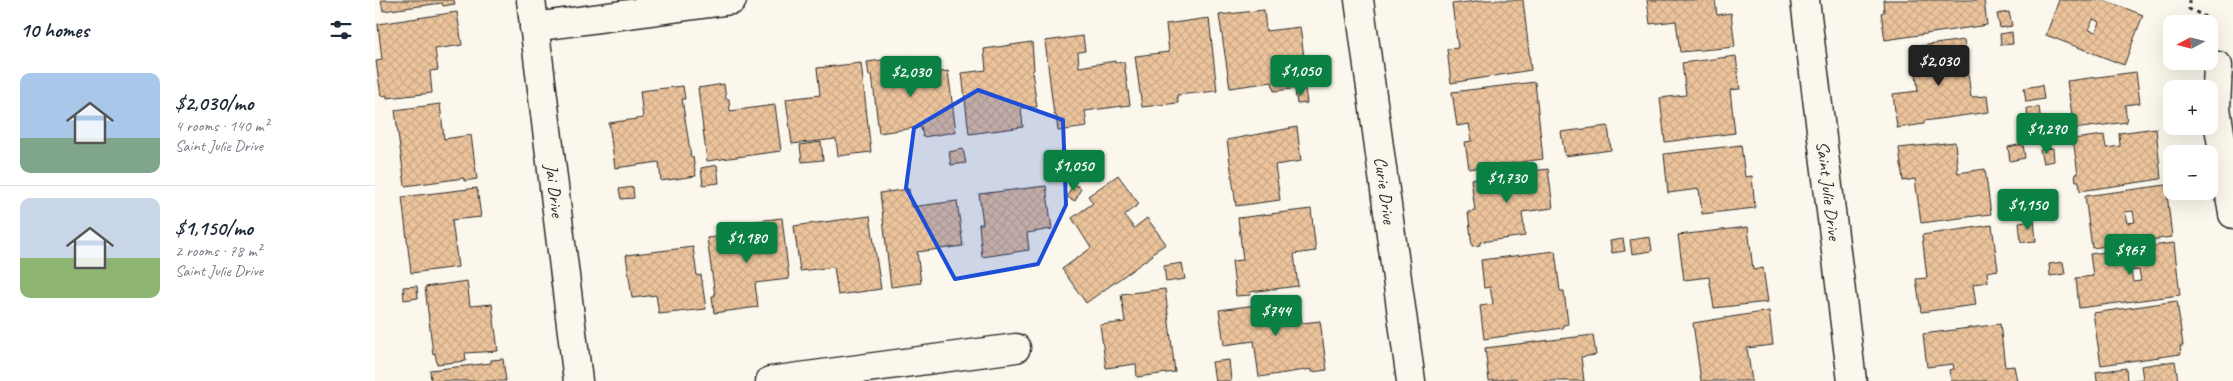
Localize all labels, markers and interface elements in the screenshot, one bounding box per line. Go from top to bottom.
north arrow [2163,15,2217,70]
map controls [2163,15,2218,200]
icon: filters [327,16,355,44]
text: 10 homes [20,17,89,43]
pin: $2,030 [1898,44,1980,87]
text: $2,030 [1919,51,1959,71]
pin: $1,050 [1260,54,1342,97]
pin: $2,030 [870,56,952,98]
text: $1,050 [1282,61,1320,81]
text: $2,030 [891,62,931,82]
button: + [2163,80,2218,135]
text: $2,030/mo [175,90,253,116]
icon: home [60,93,120,153]
pin: $1,290 [2006,112,2088,155]
text: 4 rooms · 140 m² [175,116,269,136]
text: $1,290 [2028,119,2066,139]
text: Saint Julie Drive [175,136,263,156]
street label: Saint Julie Drive [1812,140,1846,242]
button: − [2163,145,2218,200]
pin: $1,050 [1033,150,1115,192]
street label: Curie Drive [1370,155,1401,226]
text: $1,050 [1055,156,1093,176]
street label: Jai Drive [540,162,569,219]
pin: $1,730 [1466,162,1548,204]
text: $1,730 [1487,168,1527,188]
pin: $1,150 [1987,188,2069,231]
text: $1,150 [2009,195,2047,215]
text: $1,150/mo [175,215,253,241]
icon: home [60,218,120,278]
pin: $1,180 [706,222,788,264]
text: $1,180 [727,228,767,248]
pin: $967 [2100,234,2160,276]
text: $967 [2116,240,2144,260]
text: 2 rooms · 78 m² [175,241,261,261]
text: Saint Julie Drive [175,261,263,281]
pin: $744 [1246,294,1306,337]
text: $744 [1262,301,1290,321]

